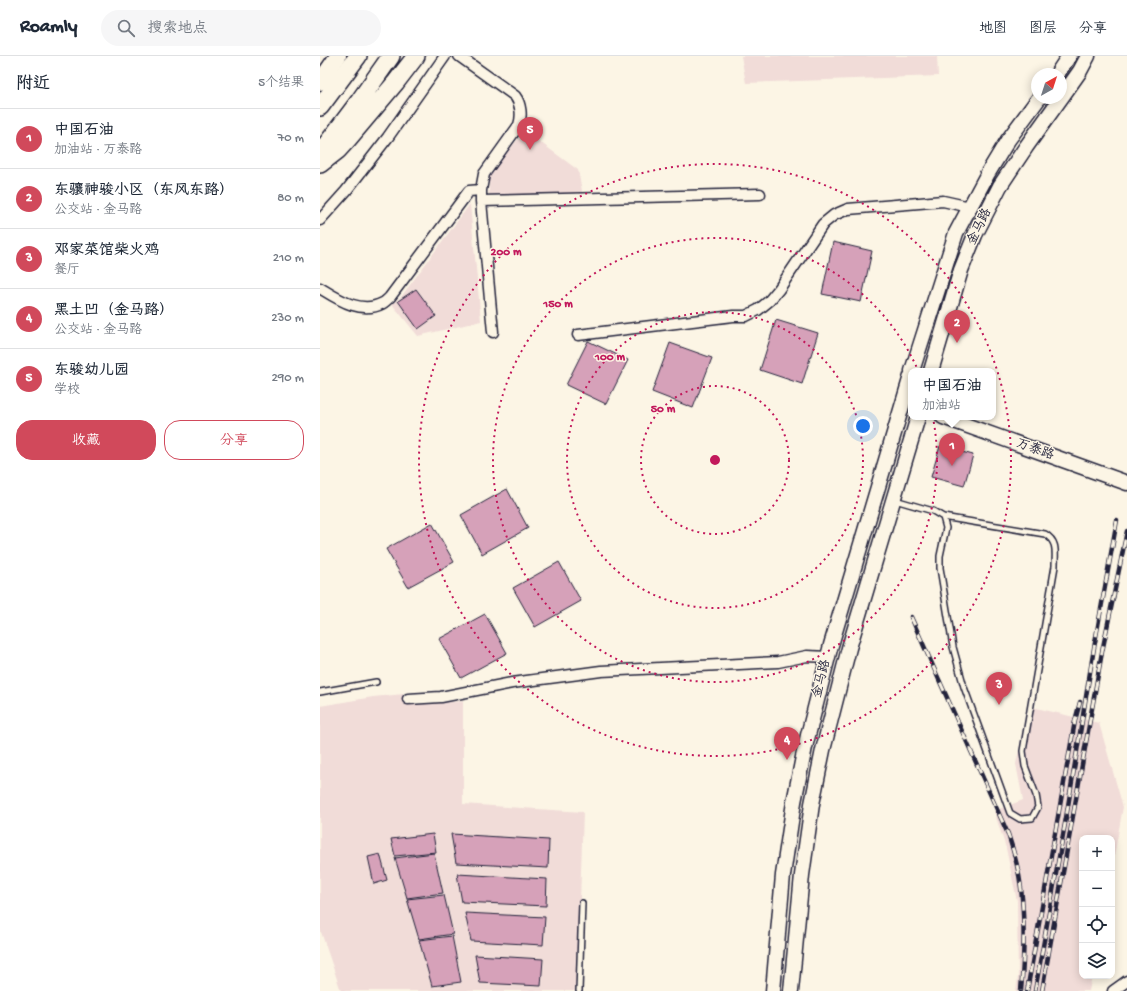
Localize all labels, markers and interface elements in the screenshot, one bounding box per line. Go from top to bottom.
search box [101,10,381,46]
text: Roamly [20,16,77,39]
icon: search [115,17,137,39]
text: 搜索地点 [147,20,207,38]
text: 地图 [979,21,1007,38]
text: 图层 [1029,21,1057,38]
text: 分享 [1079,21,1107,38]
north arrow [1031,68,1067,104]
text: 附近 [16,75,50,95]
text: 5个结果 [258,76,304,91]
pin: 5 [517,117,543,150]
text: 中国石油 [54,122,114,140]
text: 1 [26,131,32,146]
text: 70 m [278,131,304,146]
text: 加油站 · 万泰路 [54,143,142,158]
text: 东骧神骏小区（东风东路） [54,182,234,200]
text: 2 [26,191,32,206]
text: 80 m [277,191,304,206]
text: 公交站 · 金马路 [54,203,142,218]
street label: 金马路 [964,206,995,248]
text: 邓家菜馆柴火鸡 [54,242,159,260]
text: 200 m [491,246,522,260]
text: 3 [26,251,32,266]
text: 210 m [273,251,304,266]
text: 餐厅 [54,263,80,278]
text: 150 m [542,298,573,312]
text: 黑土凹（金马路） [54,302,174,320]
pin: 2 [944,310,970,343]
text: 4 [26,311,32,326]
text: 230 m [271,311,304,326]
text: 公交站 · 金马路 [54,323,142,338]
text: 100 m [594,351,625,365]
text: 东骏幼儿园 [54,362,129,380]
popup [908,368,996,420]
text: 5 [26,371,32,386]
text: 290 m [271,371,304,386]
text: 中国石油 [922,378,982,396]
text: 学校 [54,383,80,398]
text: 加油站 [922,399,961,414]
text: 50 m [651,403,676,417]
your location [853,416,873,436]
button: 收藏 [16,420,156,460]
button: 分享 [164,420,304,460]
pin: 1 [939,433,965,466]
street label: 万泰路 [1014,435,1056,464]
centre of rings [708,453,722,467]
street label: 金马路 [809,658,834,700]
pin: 3 [986,672,1012,705]
pin: 4 [774,727,800,760]
map controls [1079,835,1115,979]
button: + [1079,835,1115,871]
button: − [1079,871,1115,907]
button: locate [1079,907,1115,943]
button: layers [1079,943,1115,979]

